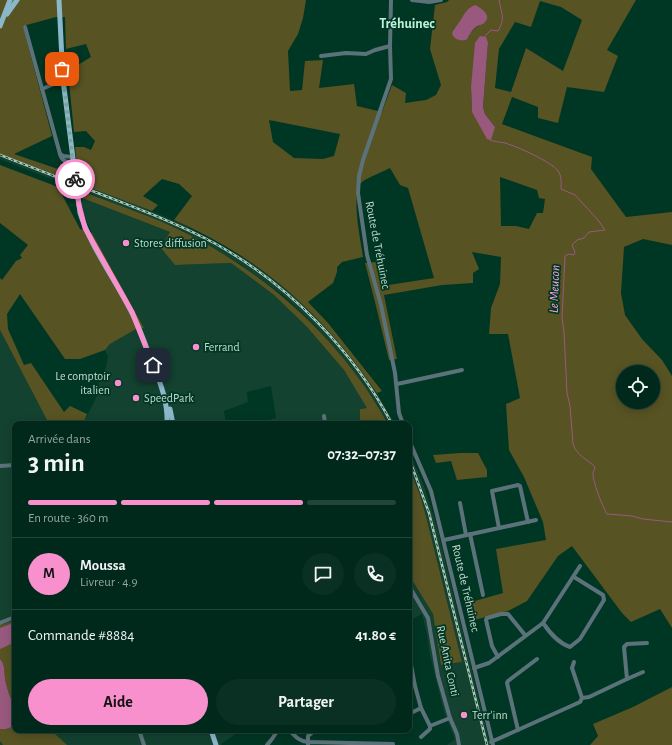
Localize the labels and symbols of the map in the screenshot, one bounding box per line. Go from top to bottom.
district label: Tréhuinec [379,17,435,31]
pin [45,52,79,86]
courier [55,159,95,199]
street label: Route de Tréhuinec [364,200,392,290]
place label: Stores diffusion [134,237,207,249]
marker: Stores diffusion [121,238,131,248]
water label: Le Meucon [548,265,562,313]
place label: Ferrand [204,341,240,353]
marker: Ferrand [191,342,201,352]
pin [136,348,170,382]
place label: Le comptoir italien [55,370,110,396]
marker: Le comptoir italien [113,378,123,388]
place label: SpeedPark [144,392,194,404]
marker: SpeedPark [131,393,141,403]
street label: Route de Tréhuinec [450,543,482,633]
street label: Rue Anita Conti [435,625,461,697]
place label: Terr'inn [472,709,508,721]
marker: Terr'inn [459,710,469,720]

